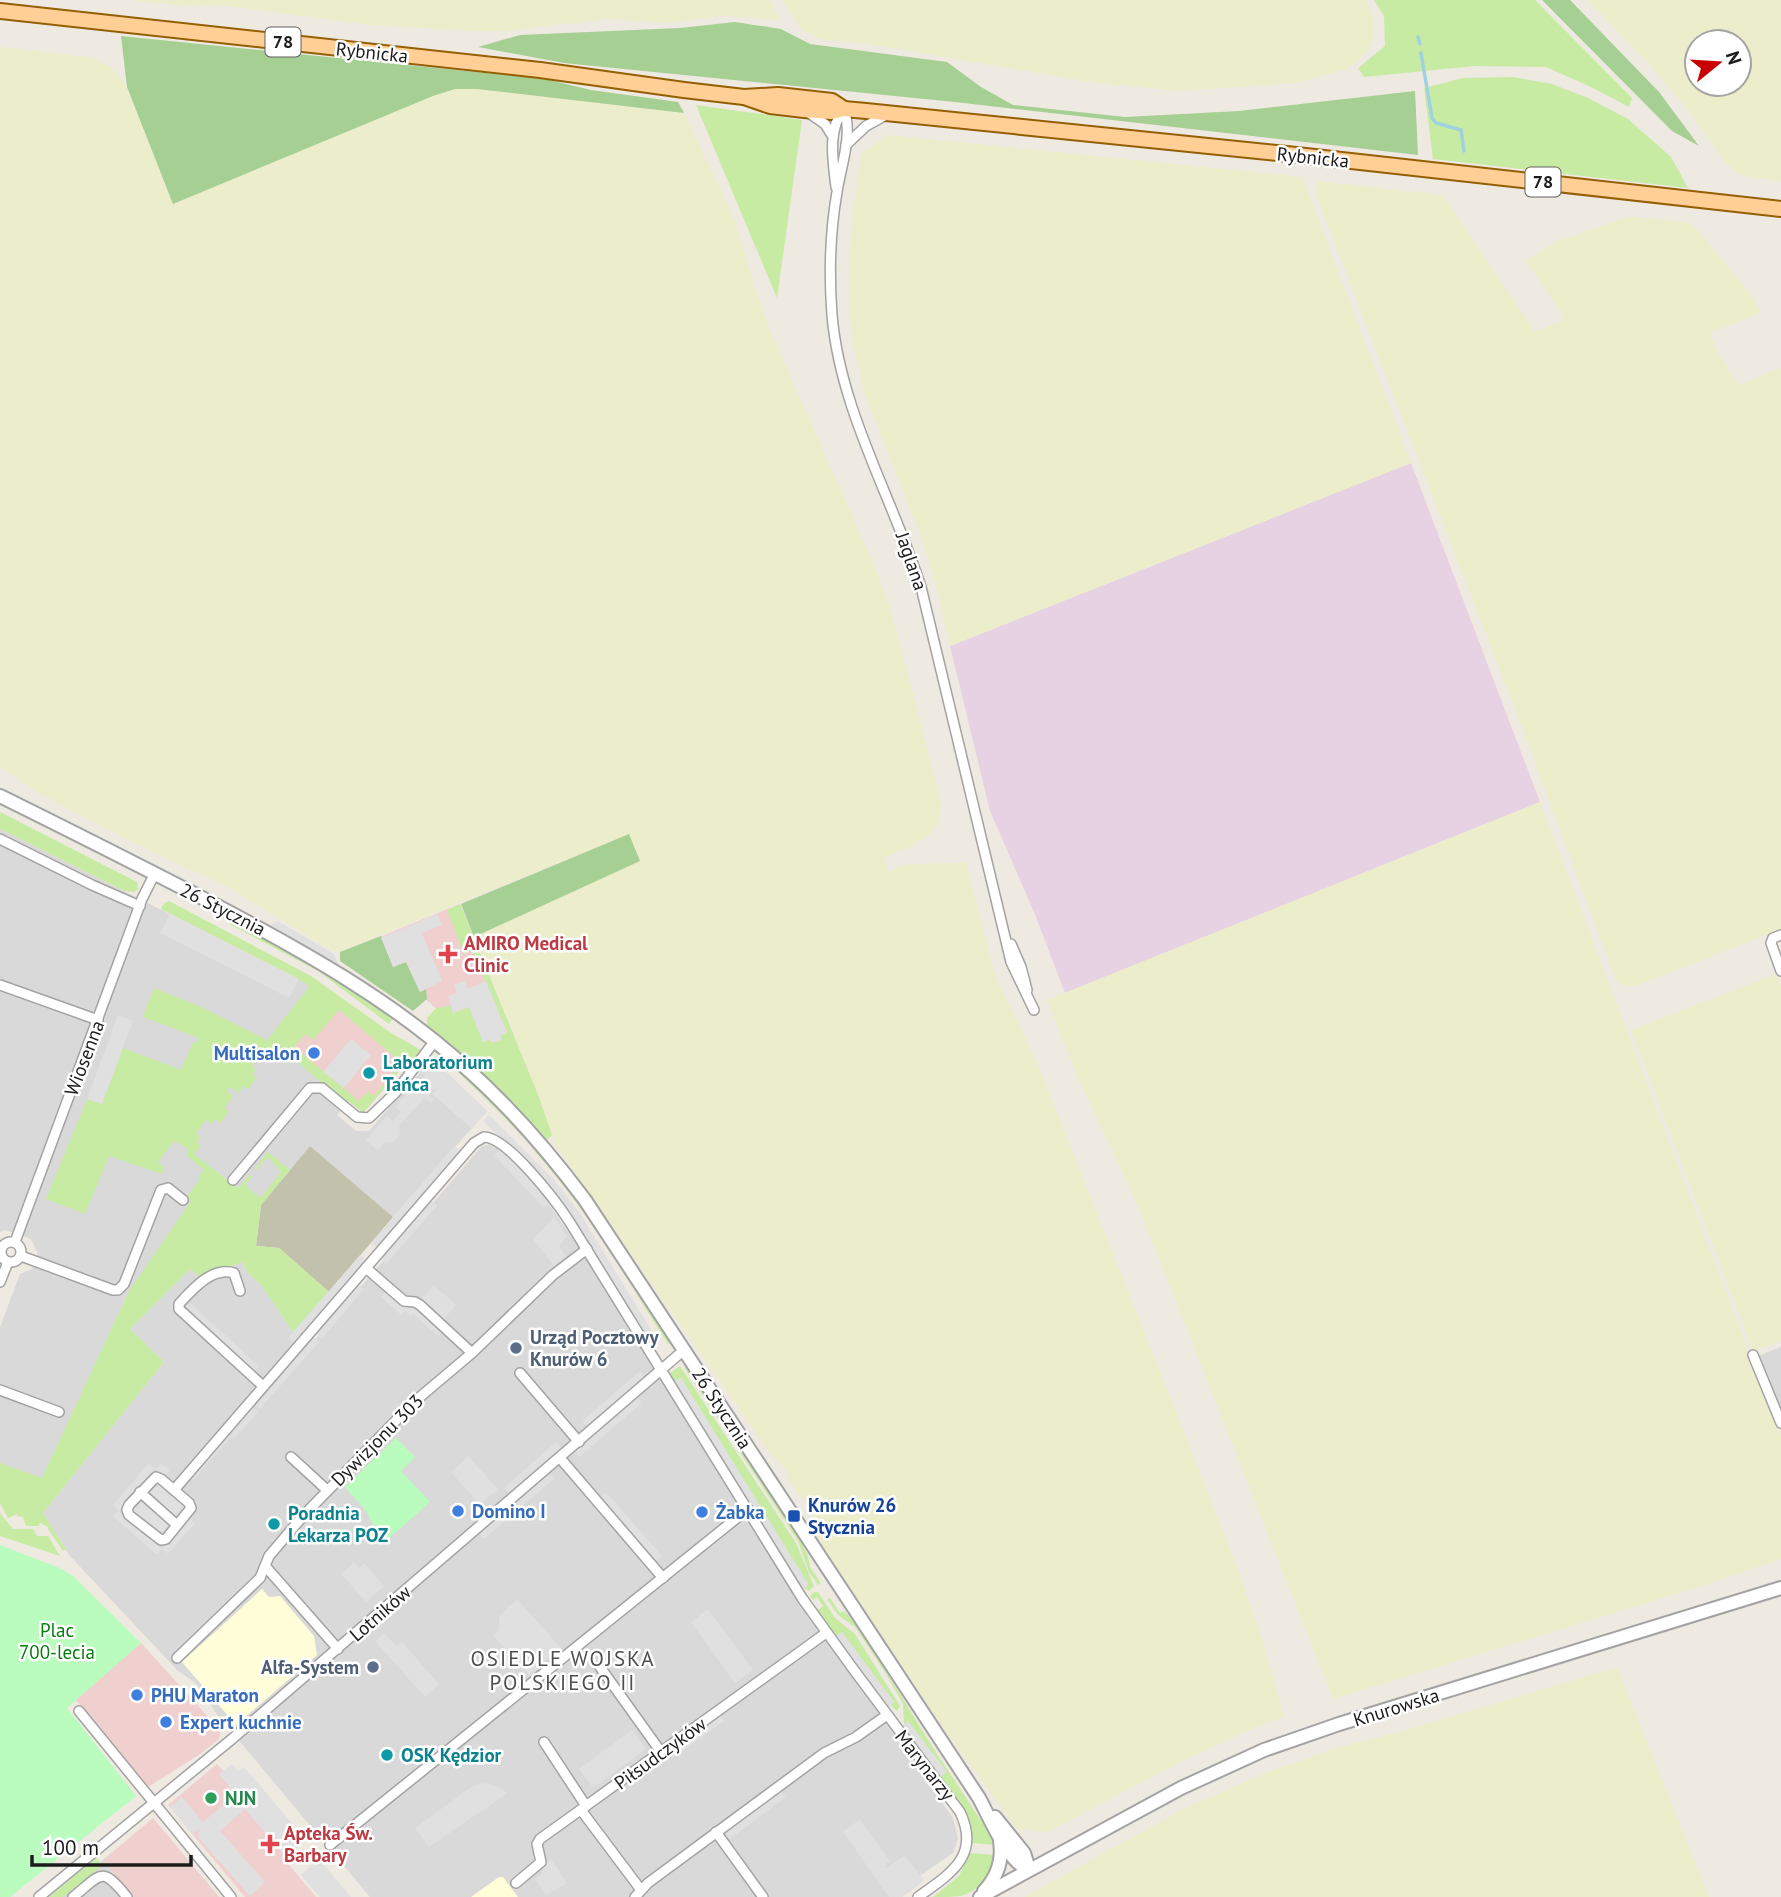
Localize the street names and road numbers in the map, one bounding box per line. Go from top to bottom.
road number: 78 [266,28,300,56]
street label: Rybnicka [335,36,409,68]
street label: Rybnicka [1276,141,1350,173]
road number: 78 [1526,168,1560,196]
street label: Jaglana [891,528,933,593]
street label: 26 Stycznia [176,877,270,941]
street label: Wiosenna [59,1017,109,1099]
street label: 26 Stycznia [687,1363,757,1453]
street label: Dywizjonu 303 [326,1389,428,1491]
street label: Lotników [344,1580,416,1646]
street label: Knurowska [1350,1683,1442,1731]
street label: Piłsudczyków [609,1712,711,1794]
street label: Marynarzy [890,1725,960,1805]

